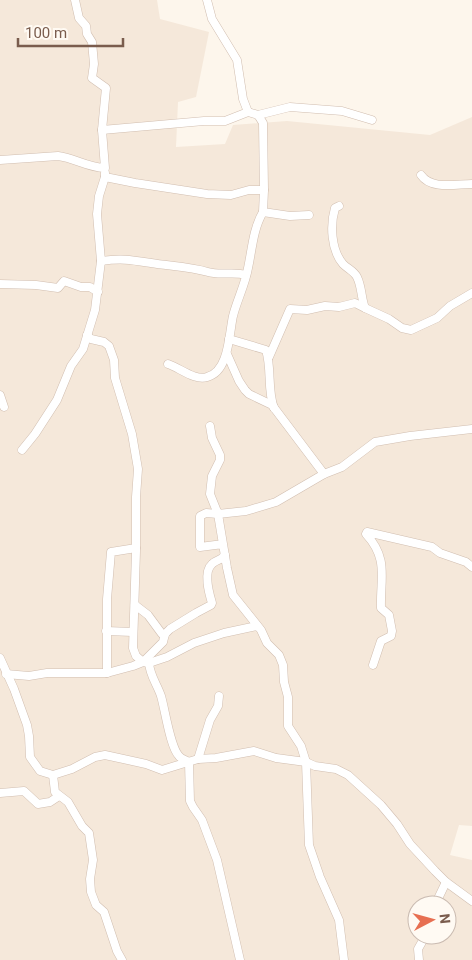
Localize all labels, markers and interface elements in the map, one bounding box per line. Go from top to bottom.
scale bar [18,15,122,47]
text: 100 m [25,24,67,42]
north arrow [407,895,457,945]
text: N [436,913,453,924]

